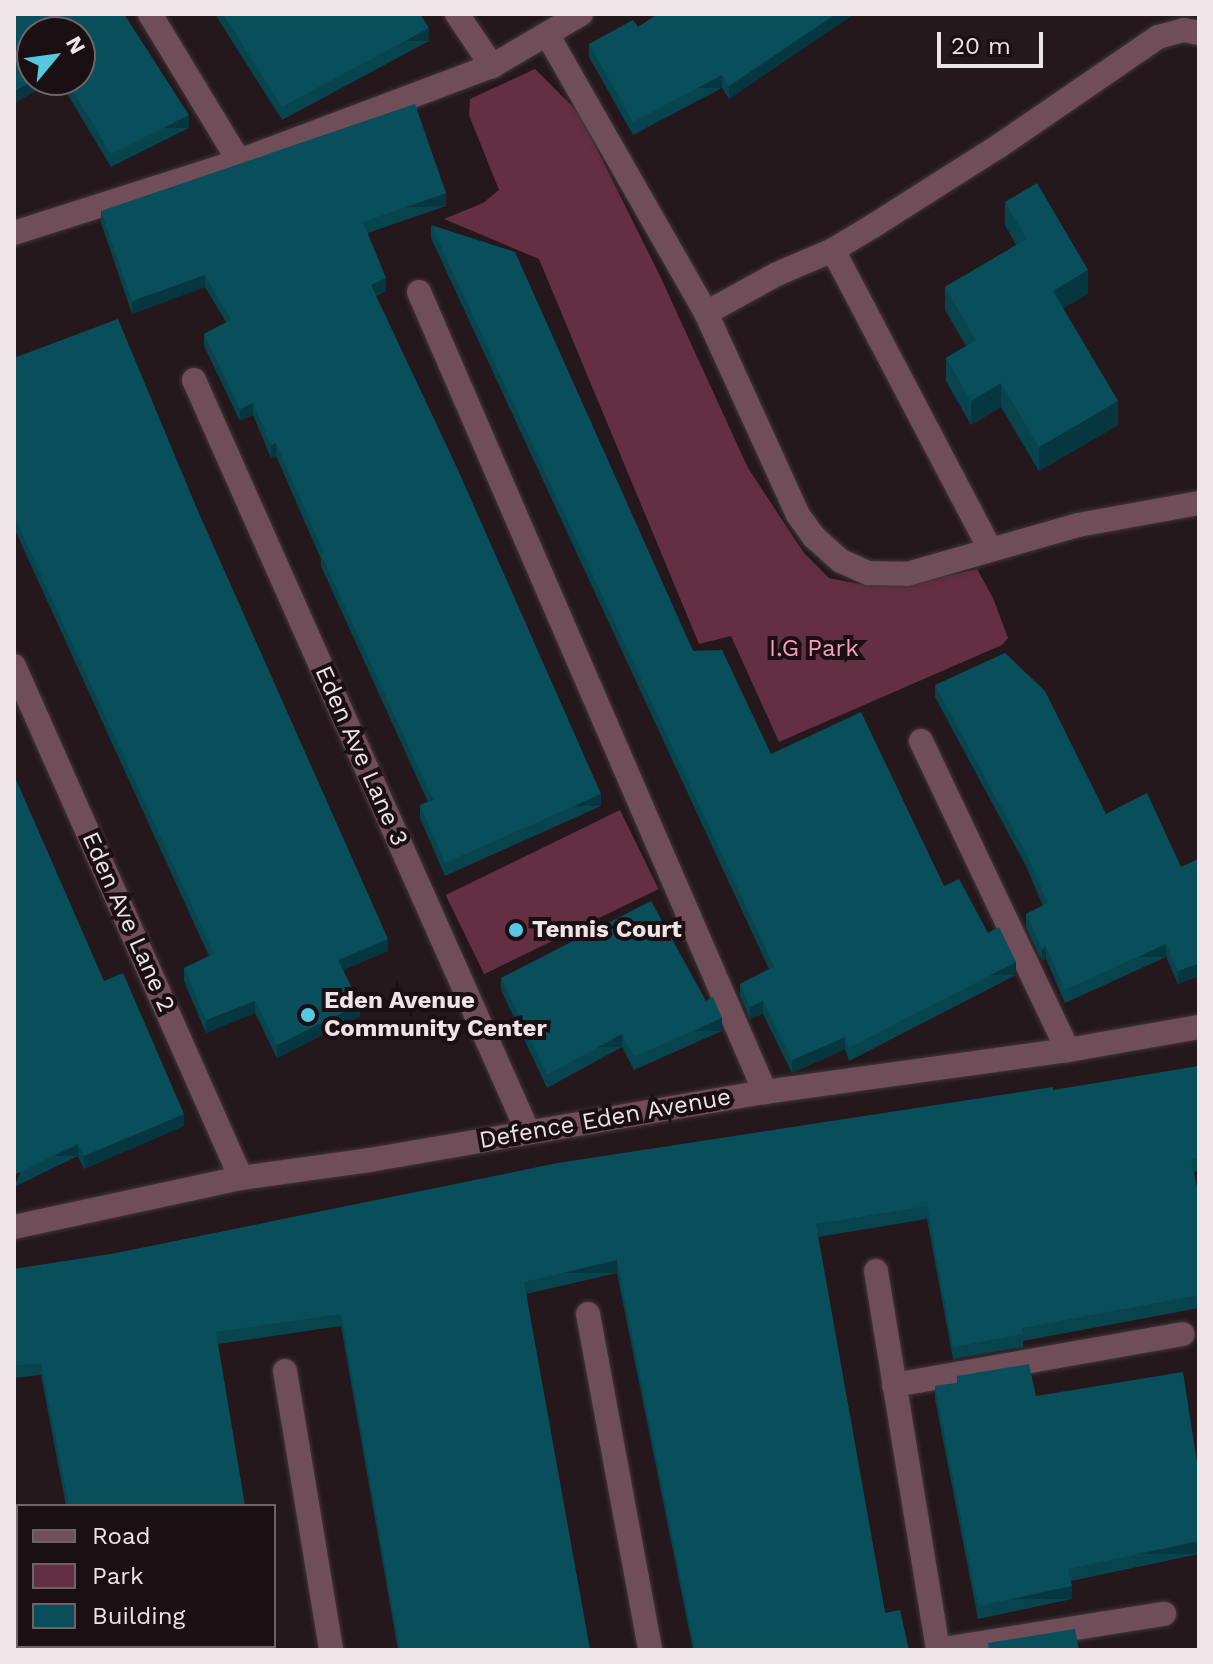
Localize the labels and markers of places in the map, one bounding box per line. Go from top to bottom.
place label: Tennis Court [532,916,682,944]
marker: Tennis Court [507,921,525,939]
place label: Eden Avenue Community Center [324,987,547,1043]
marker: Eden Avenue Community Center [299,1006,317,1024]

